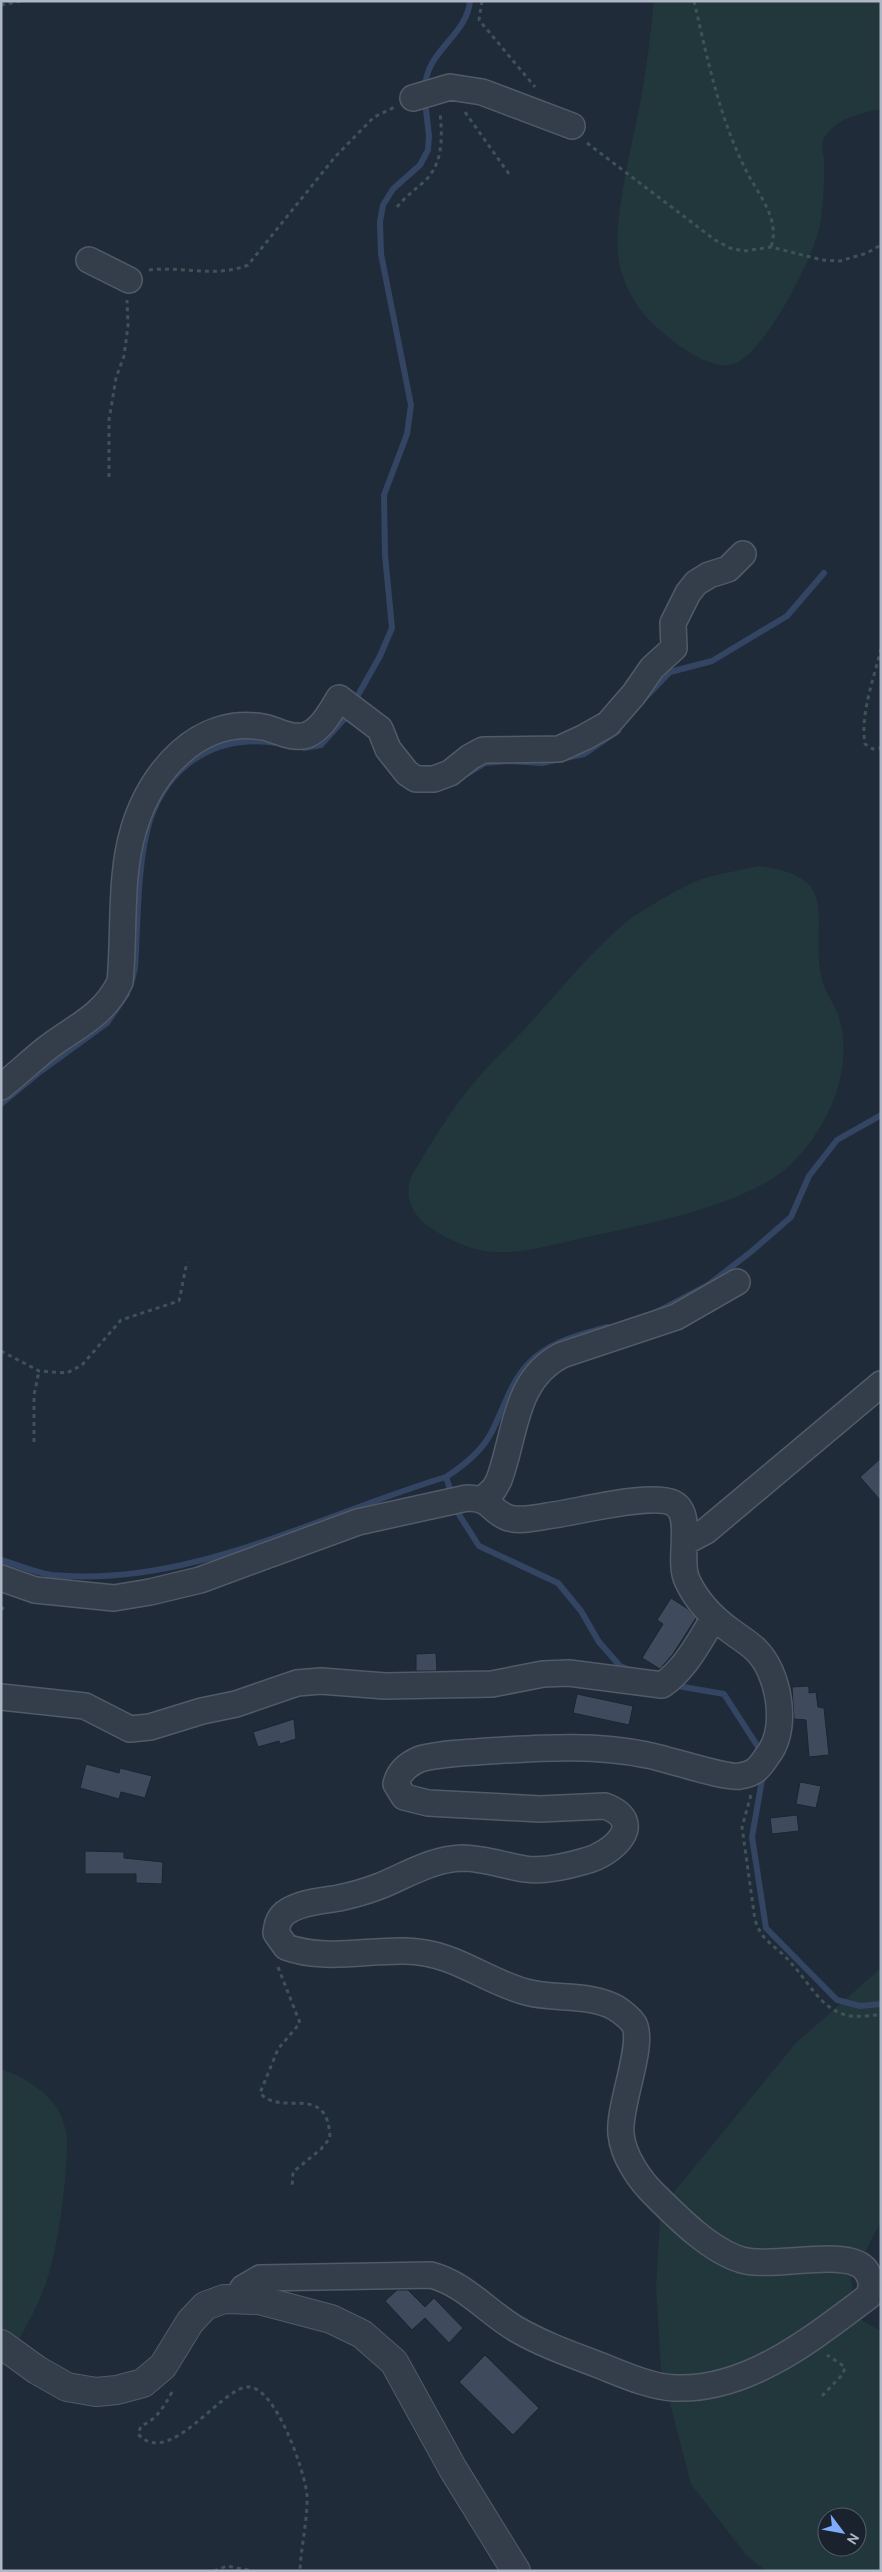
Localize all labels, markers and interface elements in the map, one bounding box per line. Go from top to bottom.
north arrow [817,2507,867,2557]
text: N [843,2530,863,2548]

